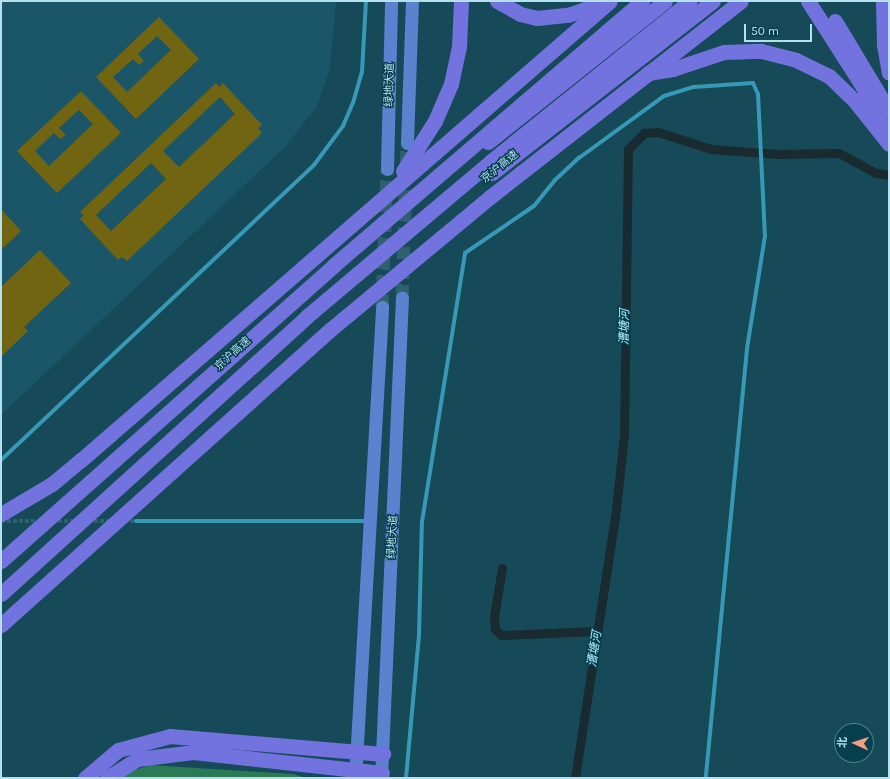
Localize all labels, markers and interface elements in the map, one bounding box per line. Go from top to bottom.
scale bar [746,16,814,42]
text: 50 m [751,24,779,38]
street label: 绿地大道 [383,63,397,107]
street label: 京沪高速 [479,148,521,186]
water label: 漕塘河 [617,309,633,345]
street label: 京沪高速 [212,334,254,374]
street label: 绿地大道 [385,515,401,559]
water label: 漕塘河 [585,630,605,668]
north arrow [834,723,874,763]
text: 北 [836,737,849,748]

